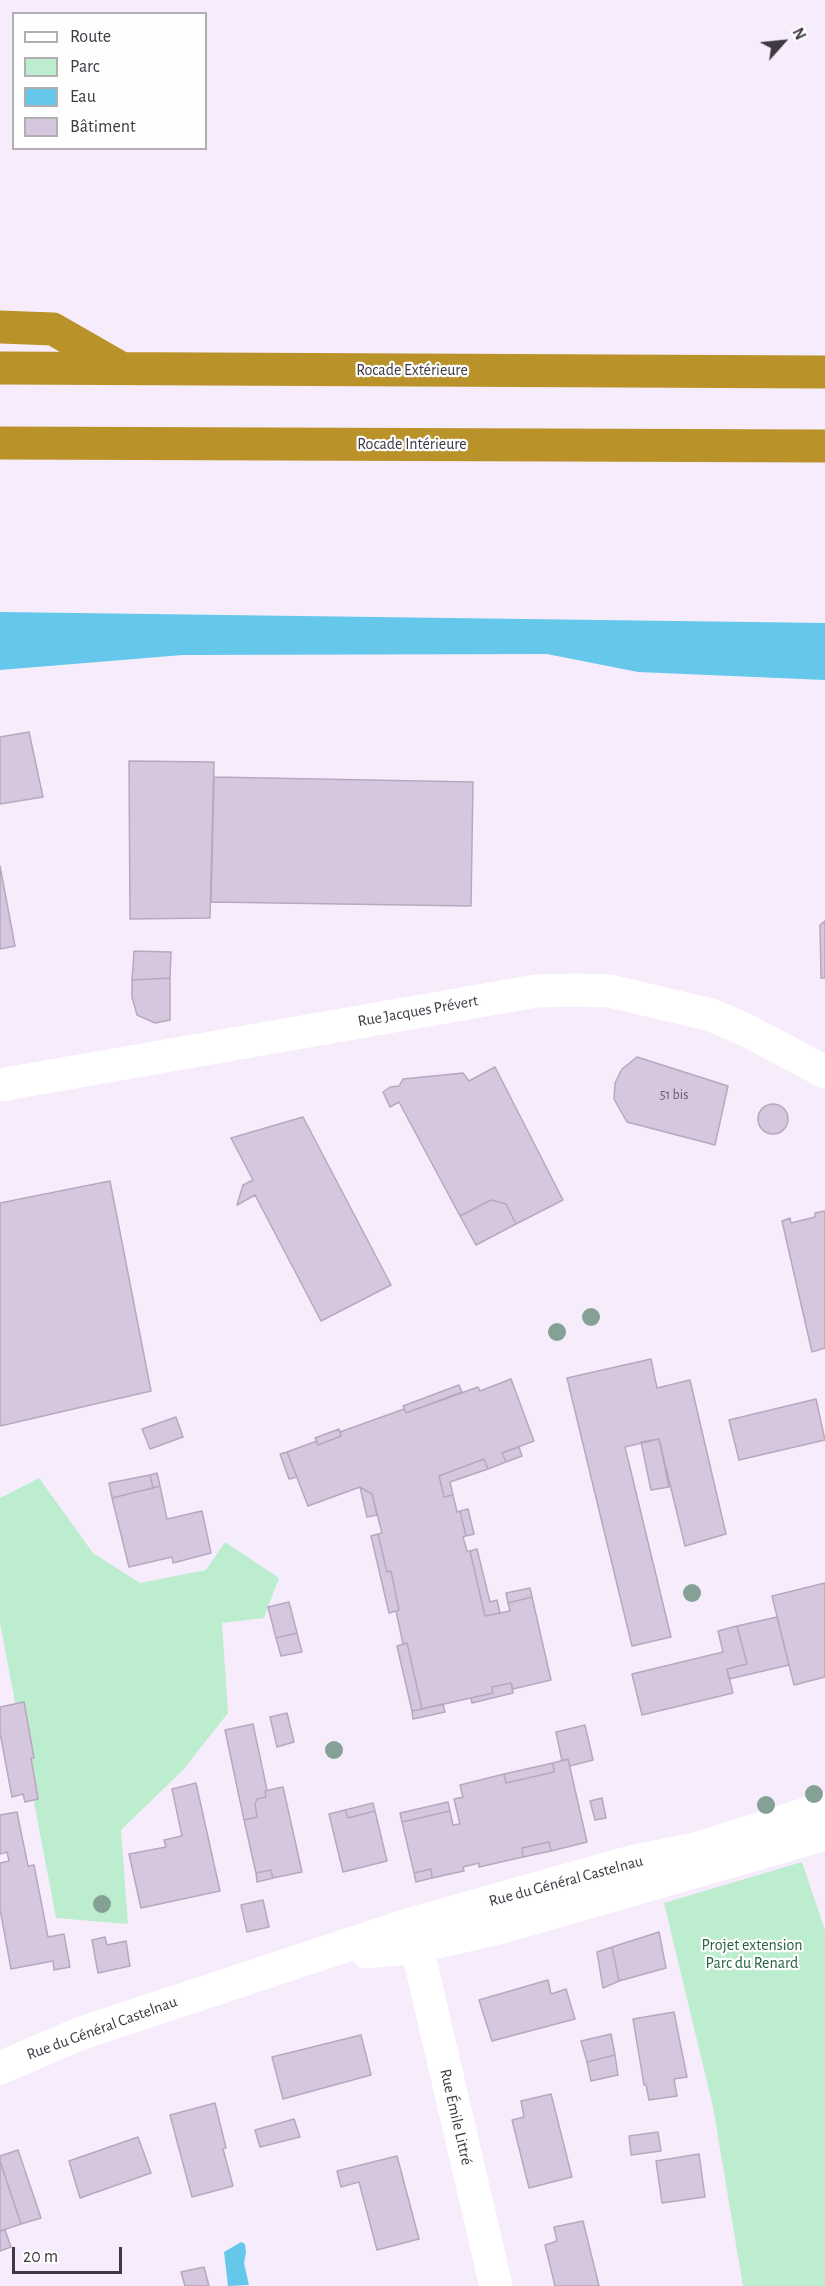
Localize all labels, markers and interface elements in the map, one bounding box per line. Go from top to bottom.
legend [12,12,207,150]
north arrow [753,12,813,72]
text: N [789,25,809,42]
text: Route [70,28,111,46]
text: Parc [70,58,100,76]
text: Eau [70,88,96,106]
text: Bâtiment [70,118,136,136]
street label: Rocade Extérieure [356,360,468,380]
street label: Rocade Intérieure [357,434,467,454]
street label: Rue Jacques Prévert [356,991,480,1031]
house number: 51 bis [660,1087,688,1103]
street label: Rue du Général Castelnau [487,1851,645,1911]
park label: Projet extension Parc du Renard [701,1935,803,1973]
street label: Rue du Général Castelnau [24,1992,180,2064]
street label: Rue Émile Littré [436,2067,476,2167]
scale bar [15,2235,124,2273]
text: 20 m [23,2248,58,2266]

